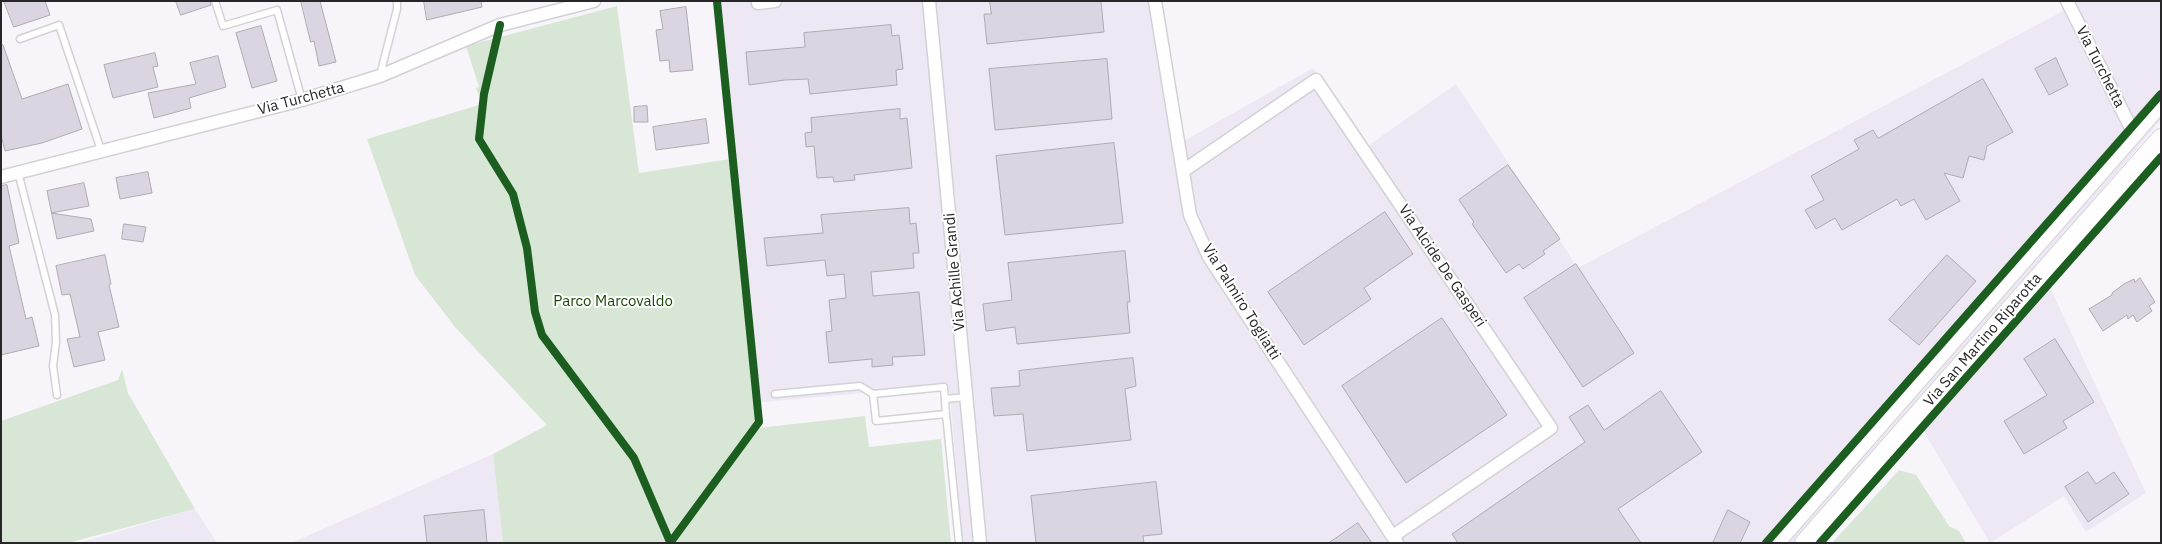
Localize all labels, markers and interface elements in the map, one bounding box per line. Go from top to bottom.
street label: Via Turchetta [2072,23,2128,111]
street label: Via Turchetta [256,79,346,119]
street label: Via Alcide De Gasperi [1394,201,1490,331]
street label: Via Achille Grandi [941,212,969,332]
street label: Via Palmiro Togliatti [1198,241,1284,363]
street label: Via San Martino Riparotta [1920,270,2046,410]
park label: Parco Marcovaldo [553,293,673,311]

